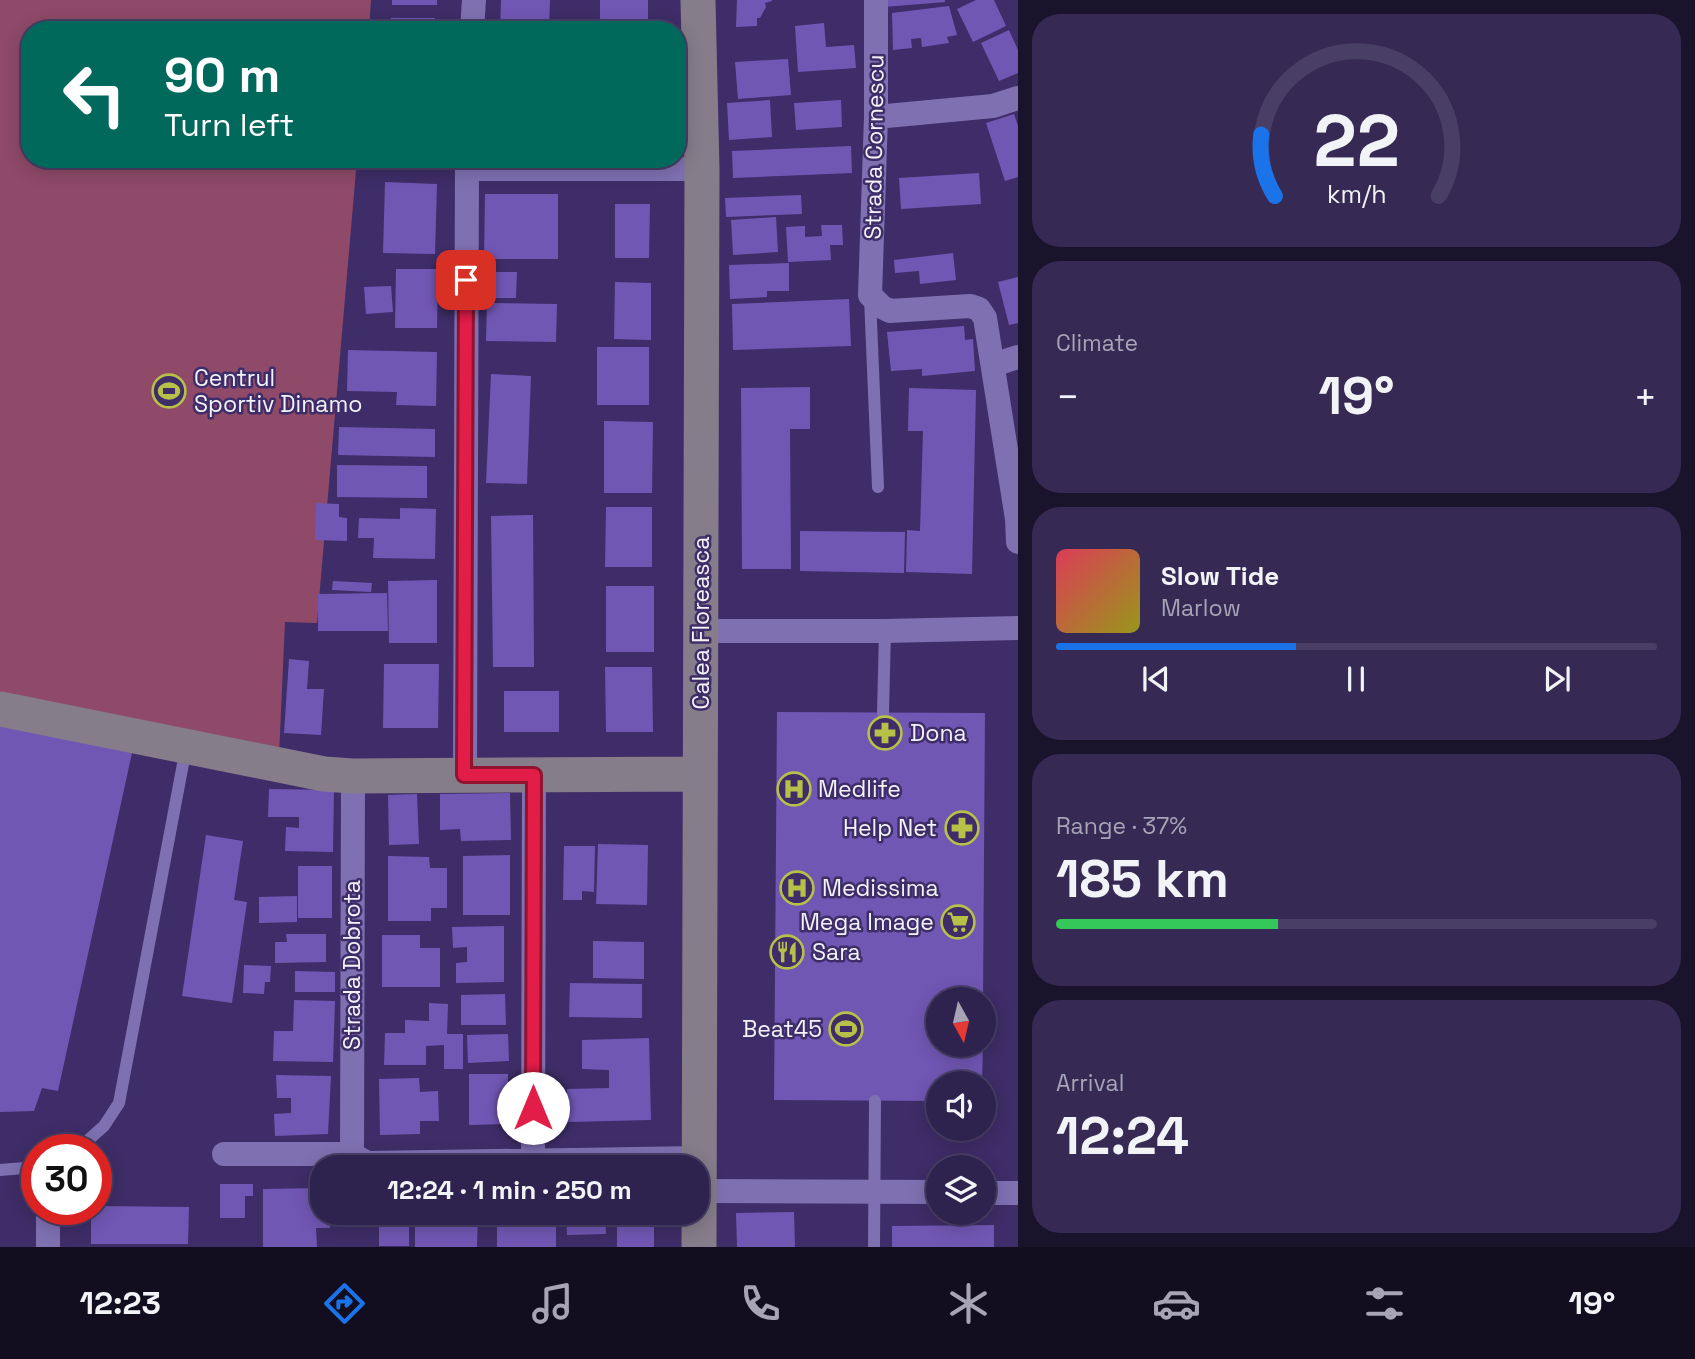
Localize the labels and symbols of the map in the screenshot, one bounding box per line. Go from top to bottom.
street label: Strada Cornescu [857,54,891,240]
pin [436,250,496,310]
place label: Centrul Sportiv Dinamo [194,363,363,419]
sports icon: Centrul Sportiv Dinamo [150,372,188,410]
street label: Calea Floreasca [686,537,716,709]
pharmacy icon: Dona [866,714,904,752]
place label: Dona [910,718,967,748]
hospital icon: Medlife [775,770,813,808]
place label: Medlife [818,774,901,804]
pharmacy icon: Help Net [943,809,981,847]
place label: Help Net [843,813,937,843]
hospital icon: Medissima [778,869,816,907]
place label: Medissima [822,873,939,903]
street label: Strada Dobrota [337,880,367,1050]
supermarket icon: Mega Image [939,903,977,941]
place label: Mega Image [800,907,934,937]
restaurant icon: Sara [768,933,806,971]
place label: Sara [812,937,861,967]
north arrow [926,987,996,1057]
sports icon: Beat45 [827,1010,865,1048]
place label: Beat45 [742,1014,822,1044]
position arrow [496,1071,570,1145]
speed limit sign: 30 [21,1134,112,1225]

